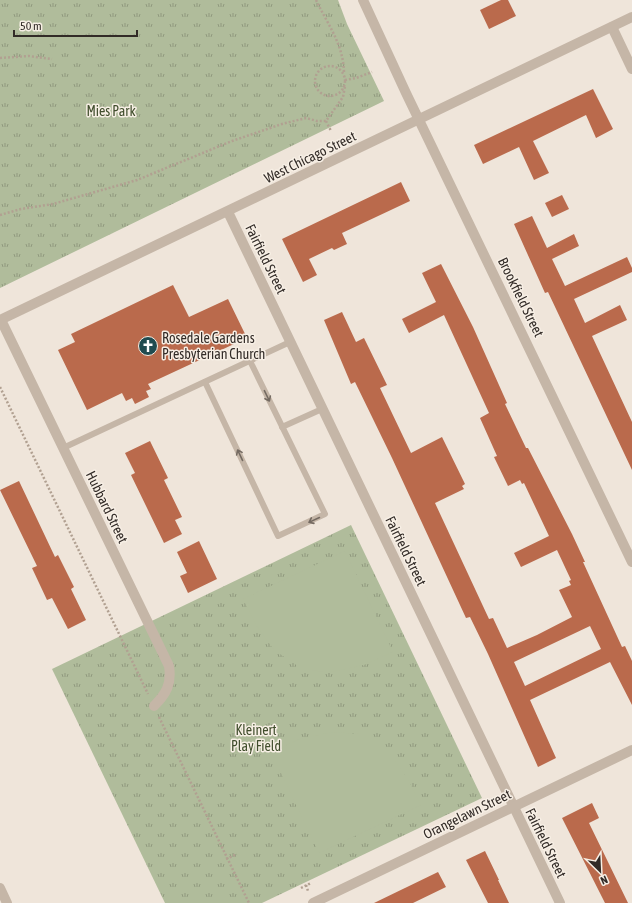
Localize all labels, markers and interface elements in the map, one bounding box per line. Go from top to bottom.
scale bar [14,12,137,38]
text: 50 m [20,19,42,33]
park label: Mies Park [86,103,136,119]
street label: West Chicago Street [262,128,358,186]
street label: Fairfield Street [242,222,290,296]
street label: Brookfield Street [495,255,547,339]
place label: Rosedale Gardens Presbyterian Church [162,330,265,362]
church icon: Rosedale Gardens Presbyterian Church [137,335,159,357]
one-way arrow [264,390,272,402]
one-way arrow [236,449,243,461]
street label: Hubbard Street [83,468,131,546]
street label: Fairfield Street [382,514,430,588]
one-way arrow [309,517,321,524]
park label: Kleinert Play Field [231,722,281,754]
street label: Orangelawn Street [421,786,513,842]
street label: Fairfield Street [522,806,570,880]
north arrow [580,851,620,891]
text: N [599,873,609,887]

